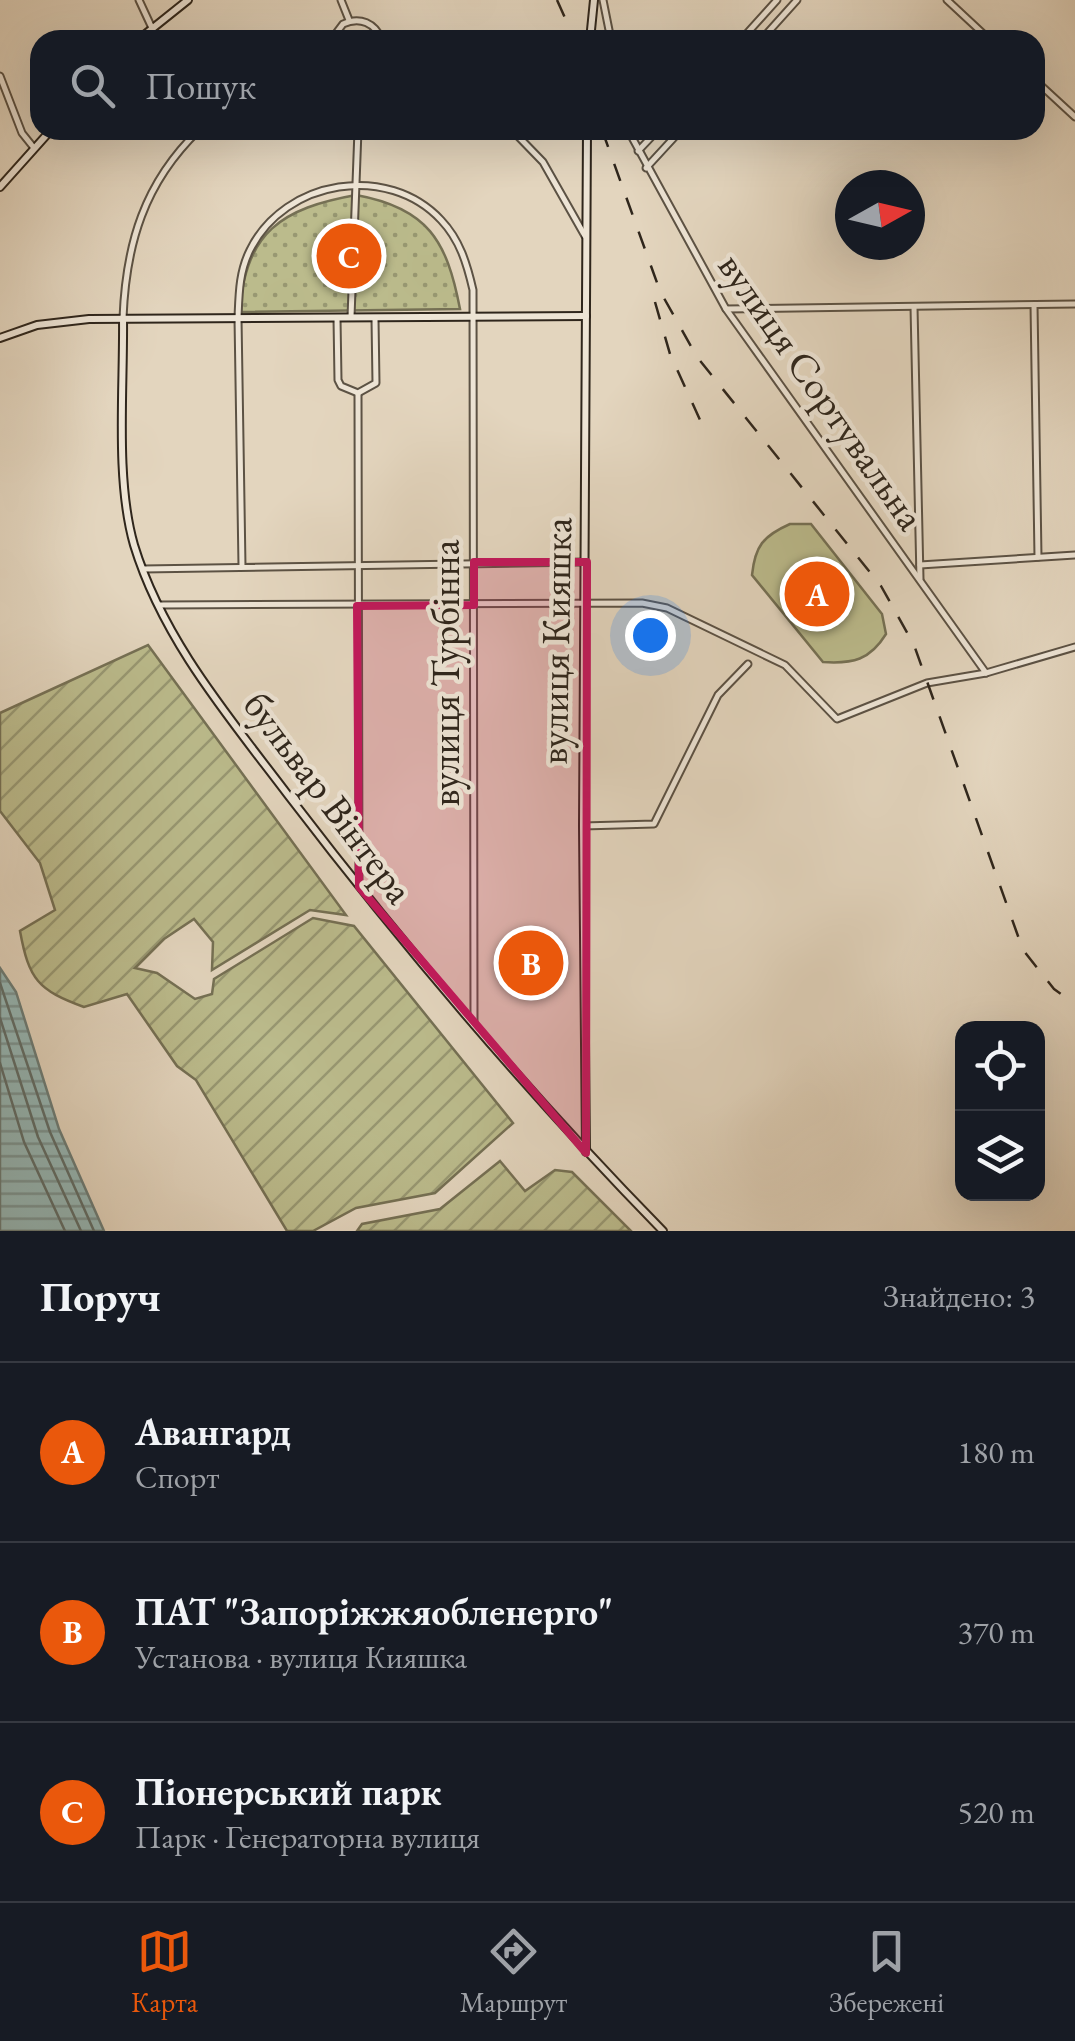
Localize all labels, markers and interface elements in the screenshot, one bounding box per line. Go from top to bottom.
search box [30,30,1045,140]
icon: search [65,58,120,113]
text: Пошук [145,61,256,110]
north arrow [835,170,925,260]
pin: C [316,218,382,294]
street label: вулиця Сортувальна [707,242,937,540]
street label: вулиця Кияшка [527,517,583,765]
street label: вулиця Турбінна [419,539,471,807]
pin: A [784,556,850,632]
your location [625,610,676,661]
street label: бульвар Вінтера [232,680,426,914]
pin: B [498,926,564,1000]
map controls [955,1021,1045,1201]
button: locate [955,1021,1045,1111]
button: layers [955,1111,1045,1201]
text: Поруч [40,1269,161,1324]
text: Знайдено: 3 [883,1275,1035,1317]
text: Авангард [135,1407,291,1456]
text: A [61,1431,84,1473]
text: 180 m [958,1431,1035,1473]
text: Спорт [135,1456,219,1498]
text: ПАТ "Запоріжжяобленерго" [135,1587,613,1636]
text: B [62,1611,83,1653]
text: 370 m [958,1611,1035,1653]
text: Установа · вулиця Кияшка [135,1636,467,1678]
text: Піонерський парк [135,1767,442,1816]
text: C [61,1791,84,1833]
text: 520 m [958,1791,1035,1833]
text: Парк · Генераторна вулиця [135,1816,480,1858]
tab: Карта [131,1924,198,2020]
tab: Маршрут [460,1924,567,2020]
tab: Збережені [829,1924,944,2020]

